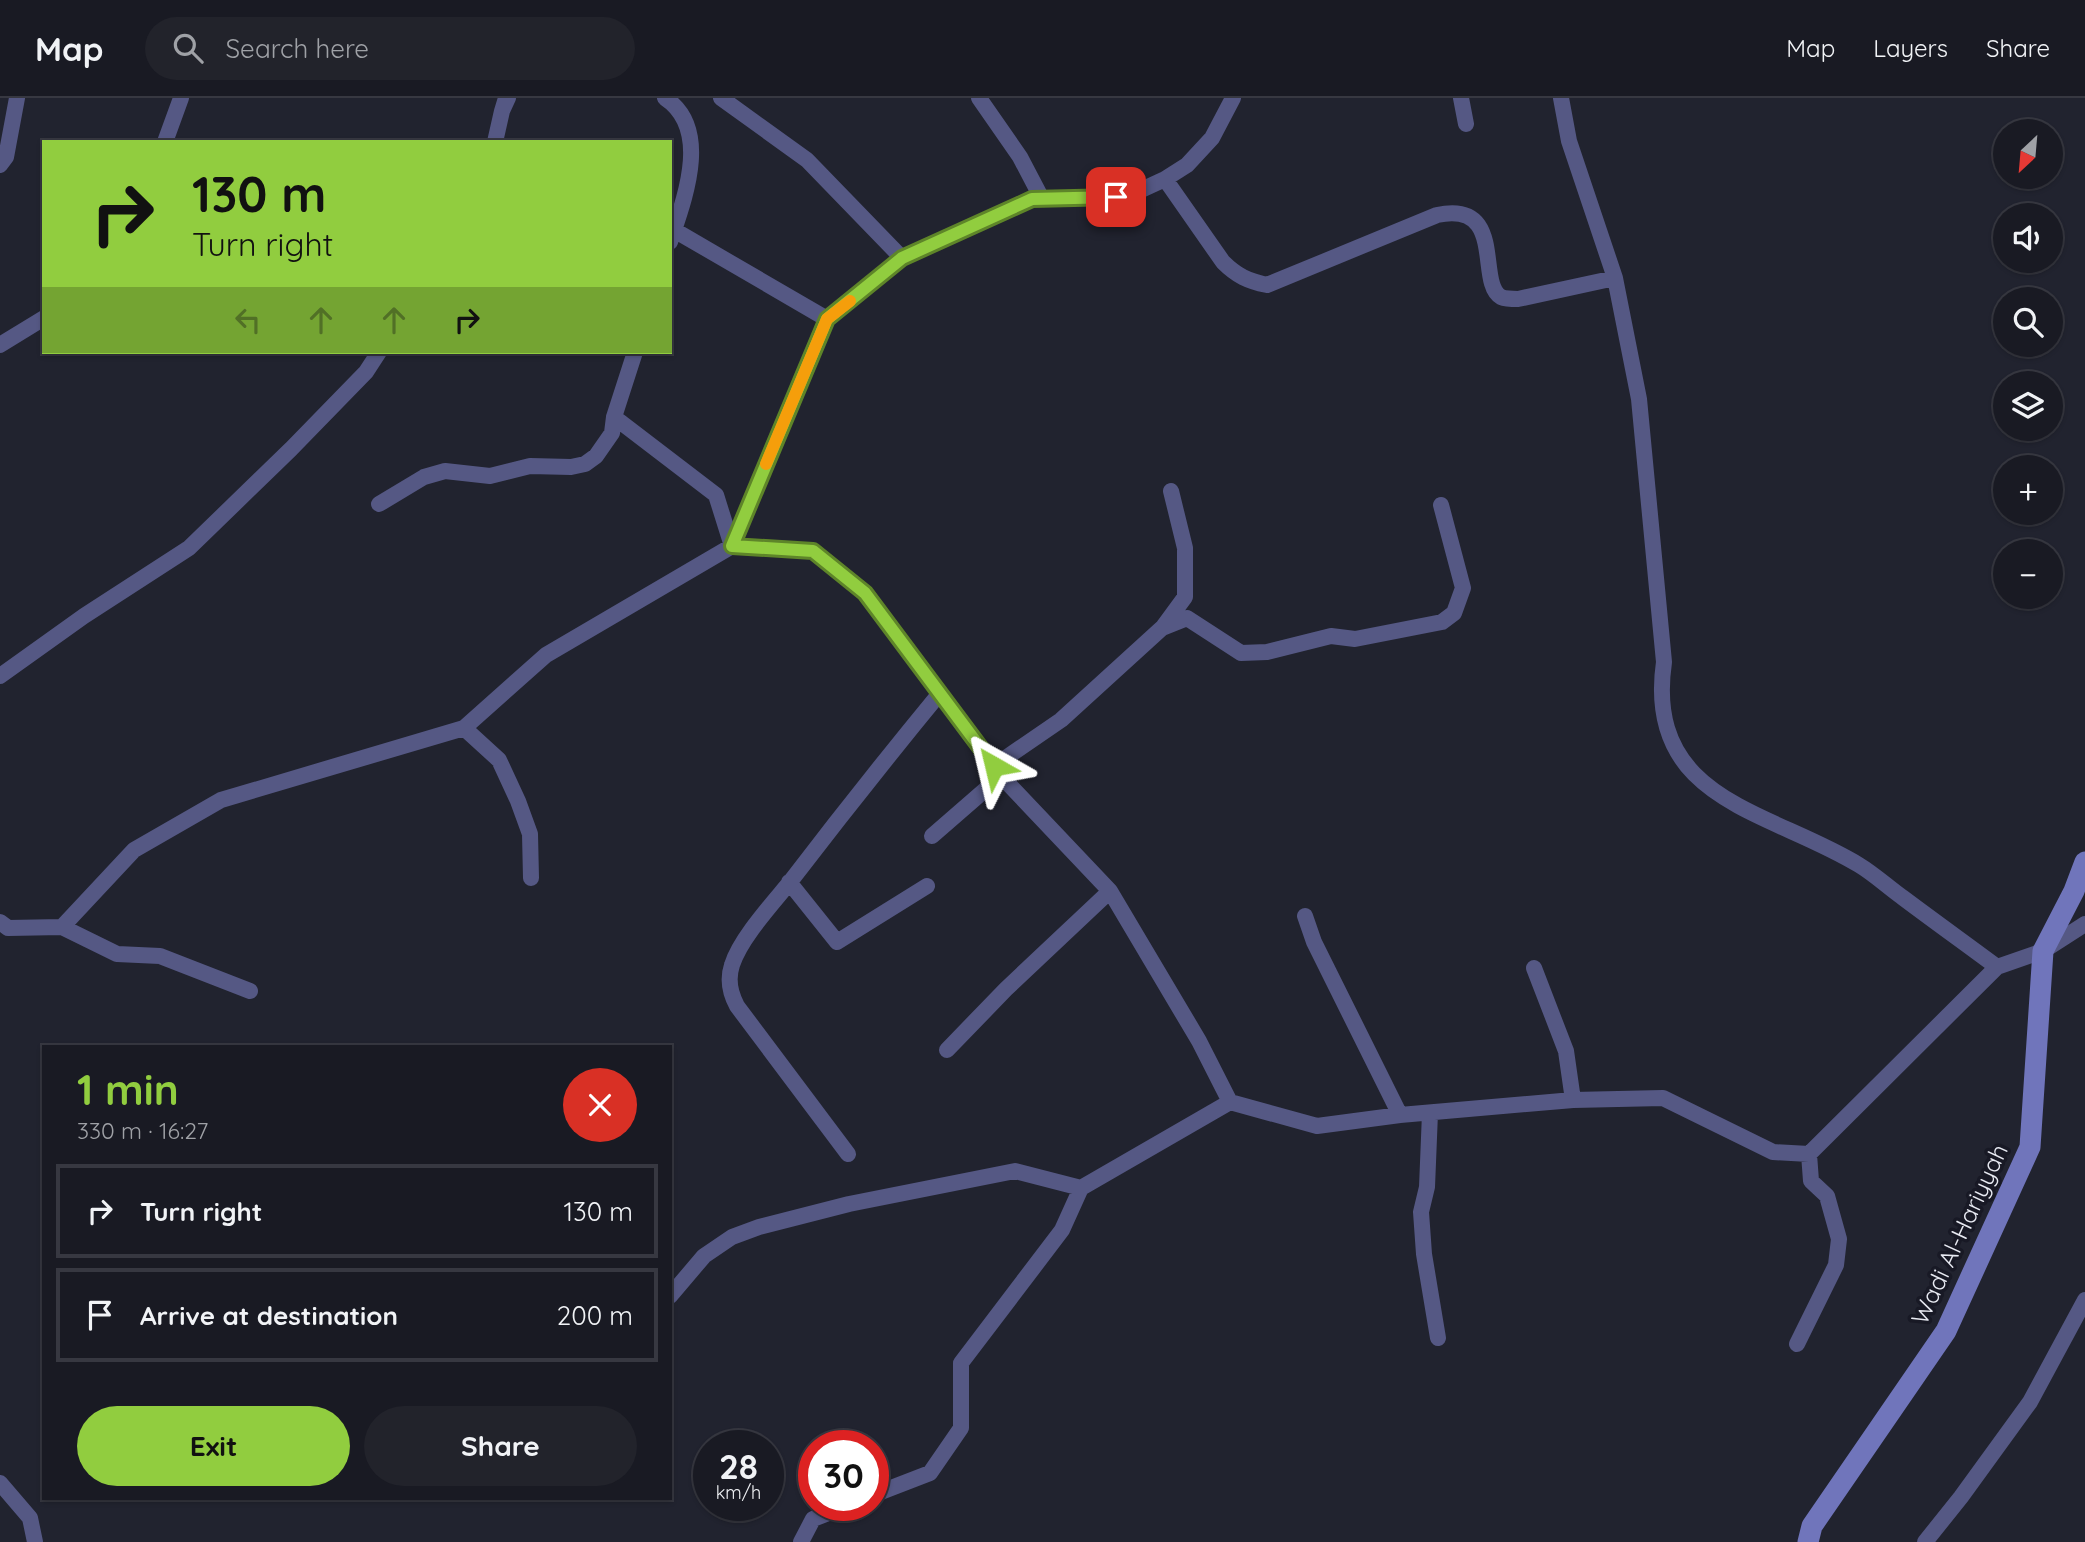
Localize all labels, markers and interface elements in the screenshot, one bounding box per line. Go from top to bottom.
search box [145,17,635,80]
text: Map [35,28,103,69]
icon: search [169,29,207,67]
text: Search here [225,32,369,65]
text: Map [1786,33,1835,63]
text: Layers [1873,33,1948,63]
text: Share [1986,33,2050,63]
north arrow [1993,119,2063,189]
map controls [1993,119,2063,609]
text: 130 m [192,163,326,224]
pin [1086,167,1146,227]
icon: right [77,168,168,259]
icon: arrive [1097,178,1135,216]
button: sound [1993,203,2063,273]
text: Turn right [192,224,333,264]
button: search [1993,287,2063,357]
icon: left [229,301,267,339]
icon: ahead [302,301,340,339]
icon: ahead [375,301,413,339]
icon: right [448,301,486,339]
button: layers [1993,371,2063,441]
button: + [1993,455,2063,525]
button: − [1993,539,2063,609]
position arrow [957,729,1031,803]
text: 1 min [77,1063,179,1116]
button: close [563,1068,637,1142]
text: 330 m · 16:27 [77,1116,208,1145]
street label: Wadi Al-Hariyyah [1904,1139,2014,1329]
icon: right [81,1192,119,1230]
text: Turn right [140,1195,262,1228]
text: 130 m [563,1195,633,1228]
icon: arrive [81,1296,119,1334]
text: Arrive at destination [140,1299,398,1332]
text: 200 m [557,1299,633,1332]
button: Exit [77,1406,350,1486]
button: Share [364,1406,637,1486]
speed limit sign: 30 [798,1430,889,1521]
text: 28 [719,1444,758,1488]
text: km/h [716,1481,761,1504]

